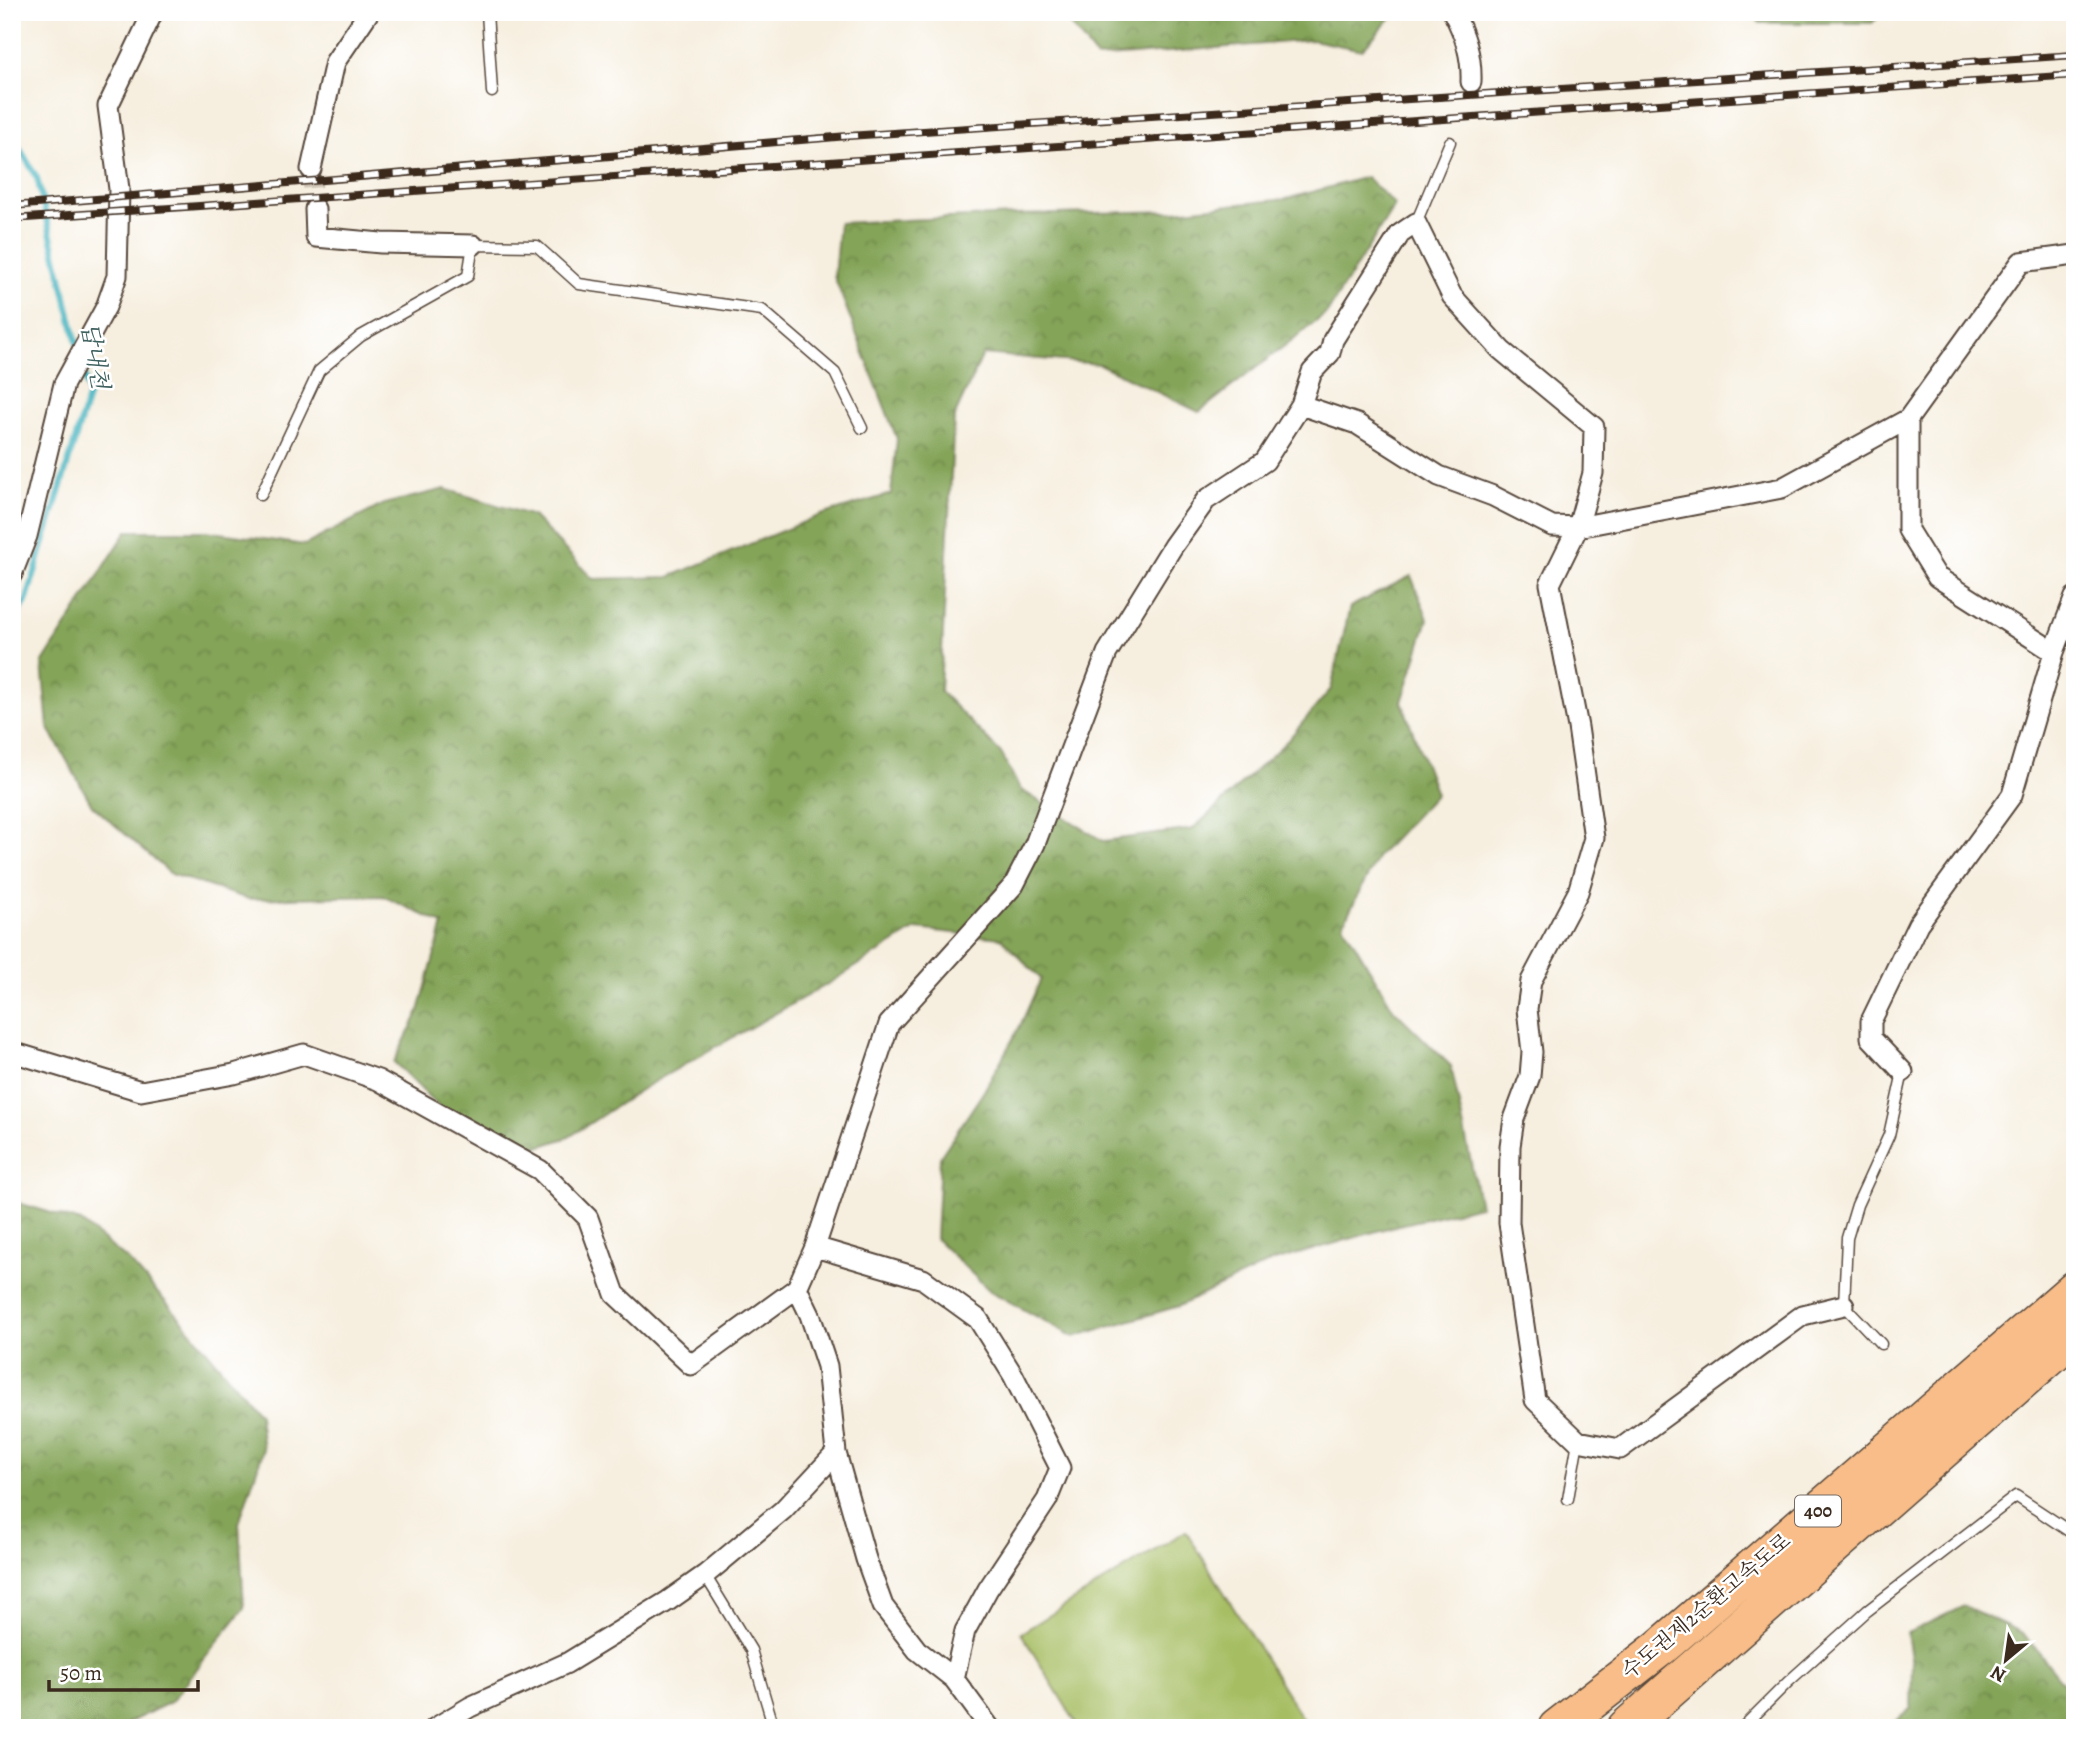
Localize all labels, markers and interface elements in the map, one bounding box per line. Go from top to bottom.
water label: 답내천 [74,320,116,393]
road number: 400 [1795,1496,1841,1526]
street label: 수도권제2순환고속도로 [1615,1527,1797,1685]
north arrow [1972,1624,2042,1694]
scale bar [49,1649,198,1693]
text: 50 m [60,1659,102,1687]
text: N [1986,1659,2011,1689]

